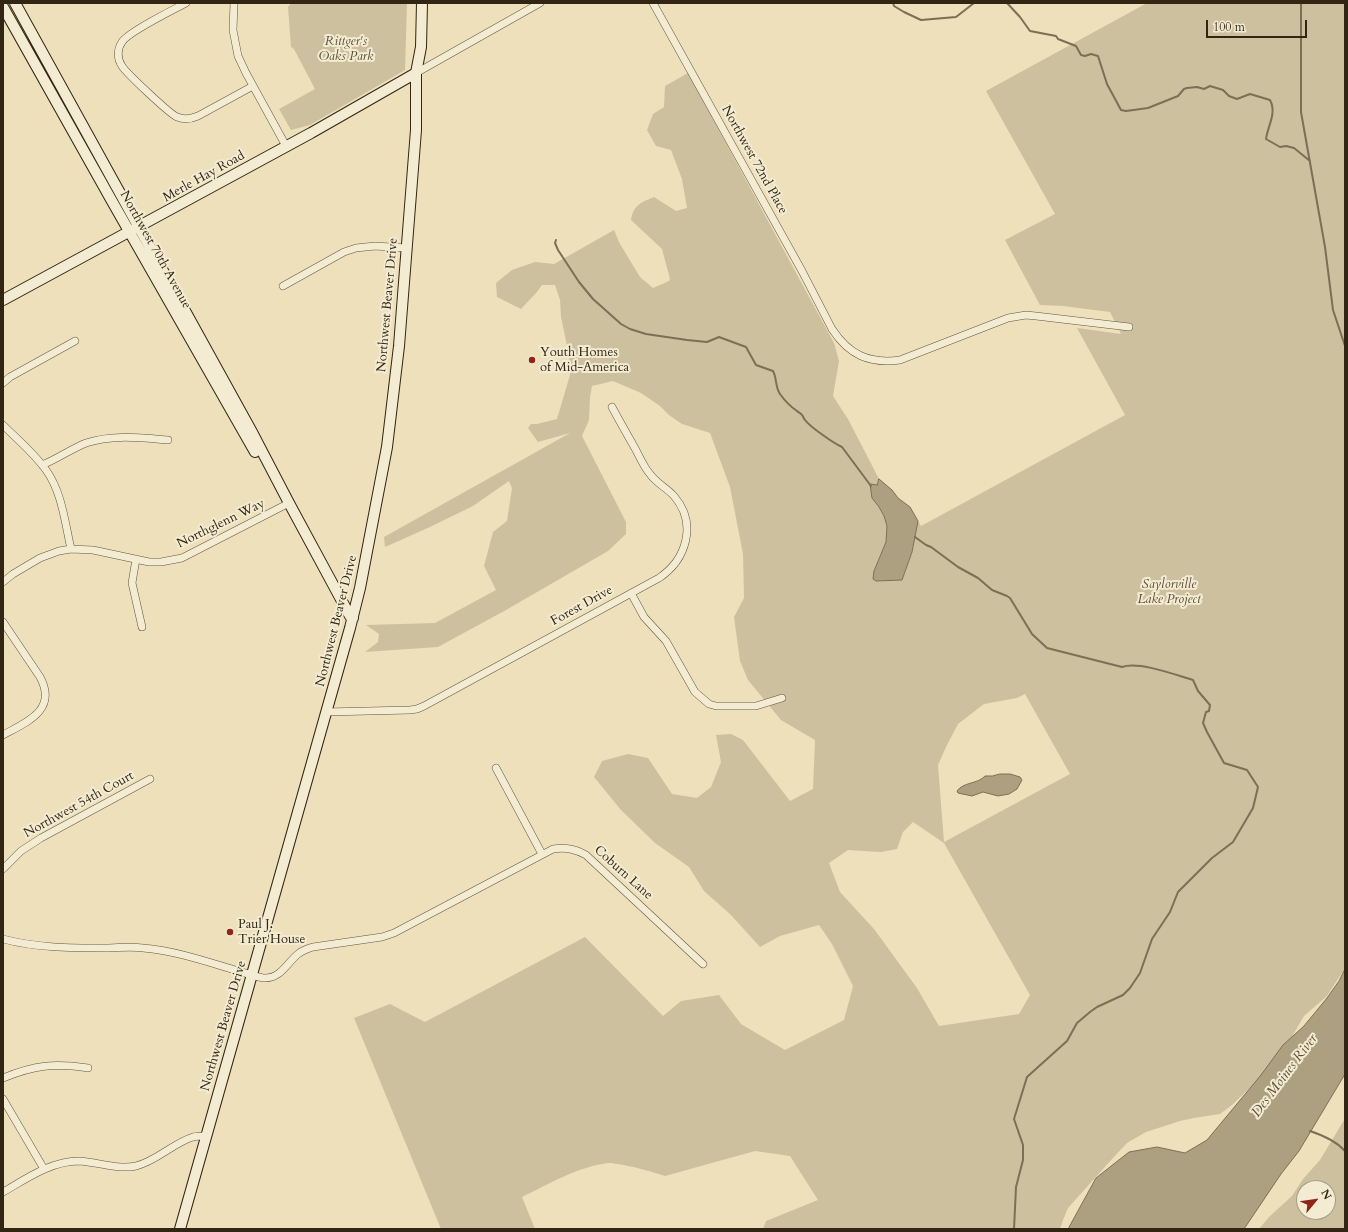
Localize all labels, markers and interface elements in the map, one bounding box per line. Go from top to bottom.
scale bar [1208,12,1309,38]
text: 100 m [1213,19,1245,35]
park label: Rittger's Oaks Park [319,34,373,65]
street label: Northwest 72nd Place [718,103,790,217]
street label: Merle Hay Road [160,148,248,206]
street label: Northwest 70th Avenue [116,188,194,312]
street label: Northwest Beaver Drive [374,237,402,373]
place label: Youth Homes of Mid-America [540,345,629,376]
marker: Youth Homes of Mid-America [527,355,537,365]
street label: Northglenn Way [175,496,267,552]
street label: Northwest Beaver Drive [313,554,361,688]
park label: Saylorville Lake Project [1137,577,1201,608]
street label: Forest Drive [548,583,616,629]
street label: Northwest 54th Court [21,768,137,842]
street label: Coburn Lane [590,843,656,903]
place label: Paul J. Trier House [238,917,305,948]
marker: Paul J. Trier House [225,927,235,937]
street label: Northwest Beaver Drive [198,959,250,1093]
water label: Des Moines River [1248,1031,1322,1121]
north arrow [1296,1180,1336,1220]
text: N [1317,1187,1335,1202]

